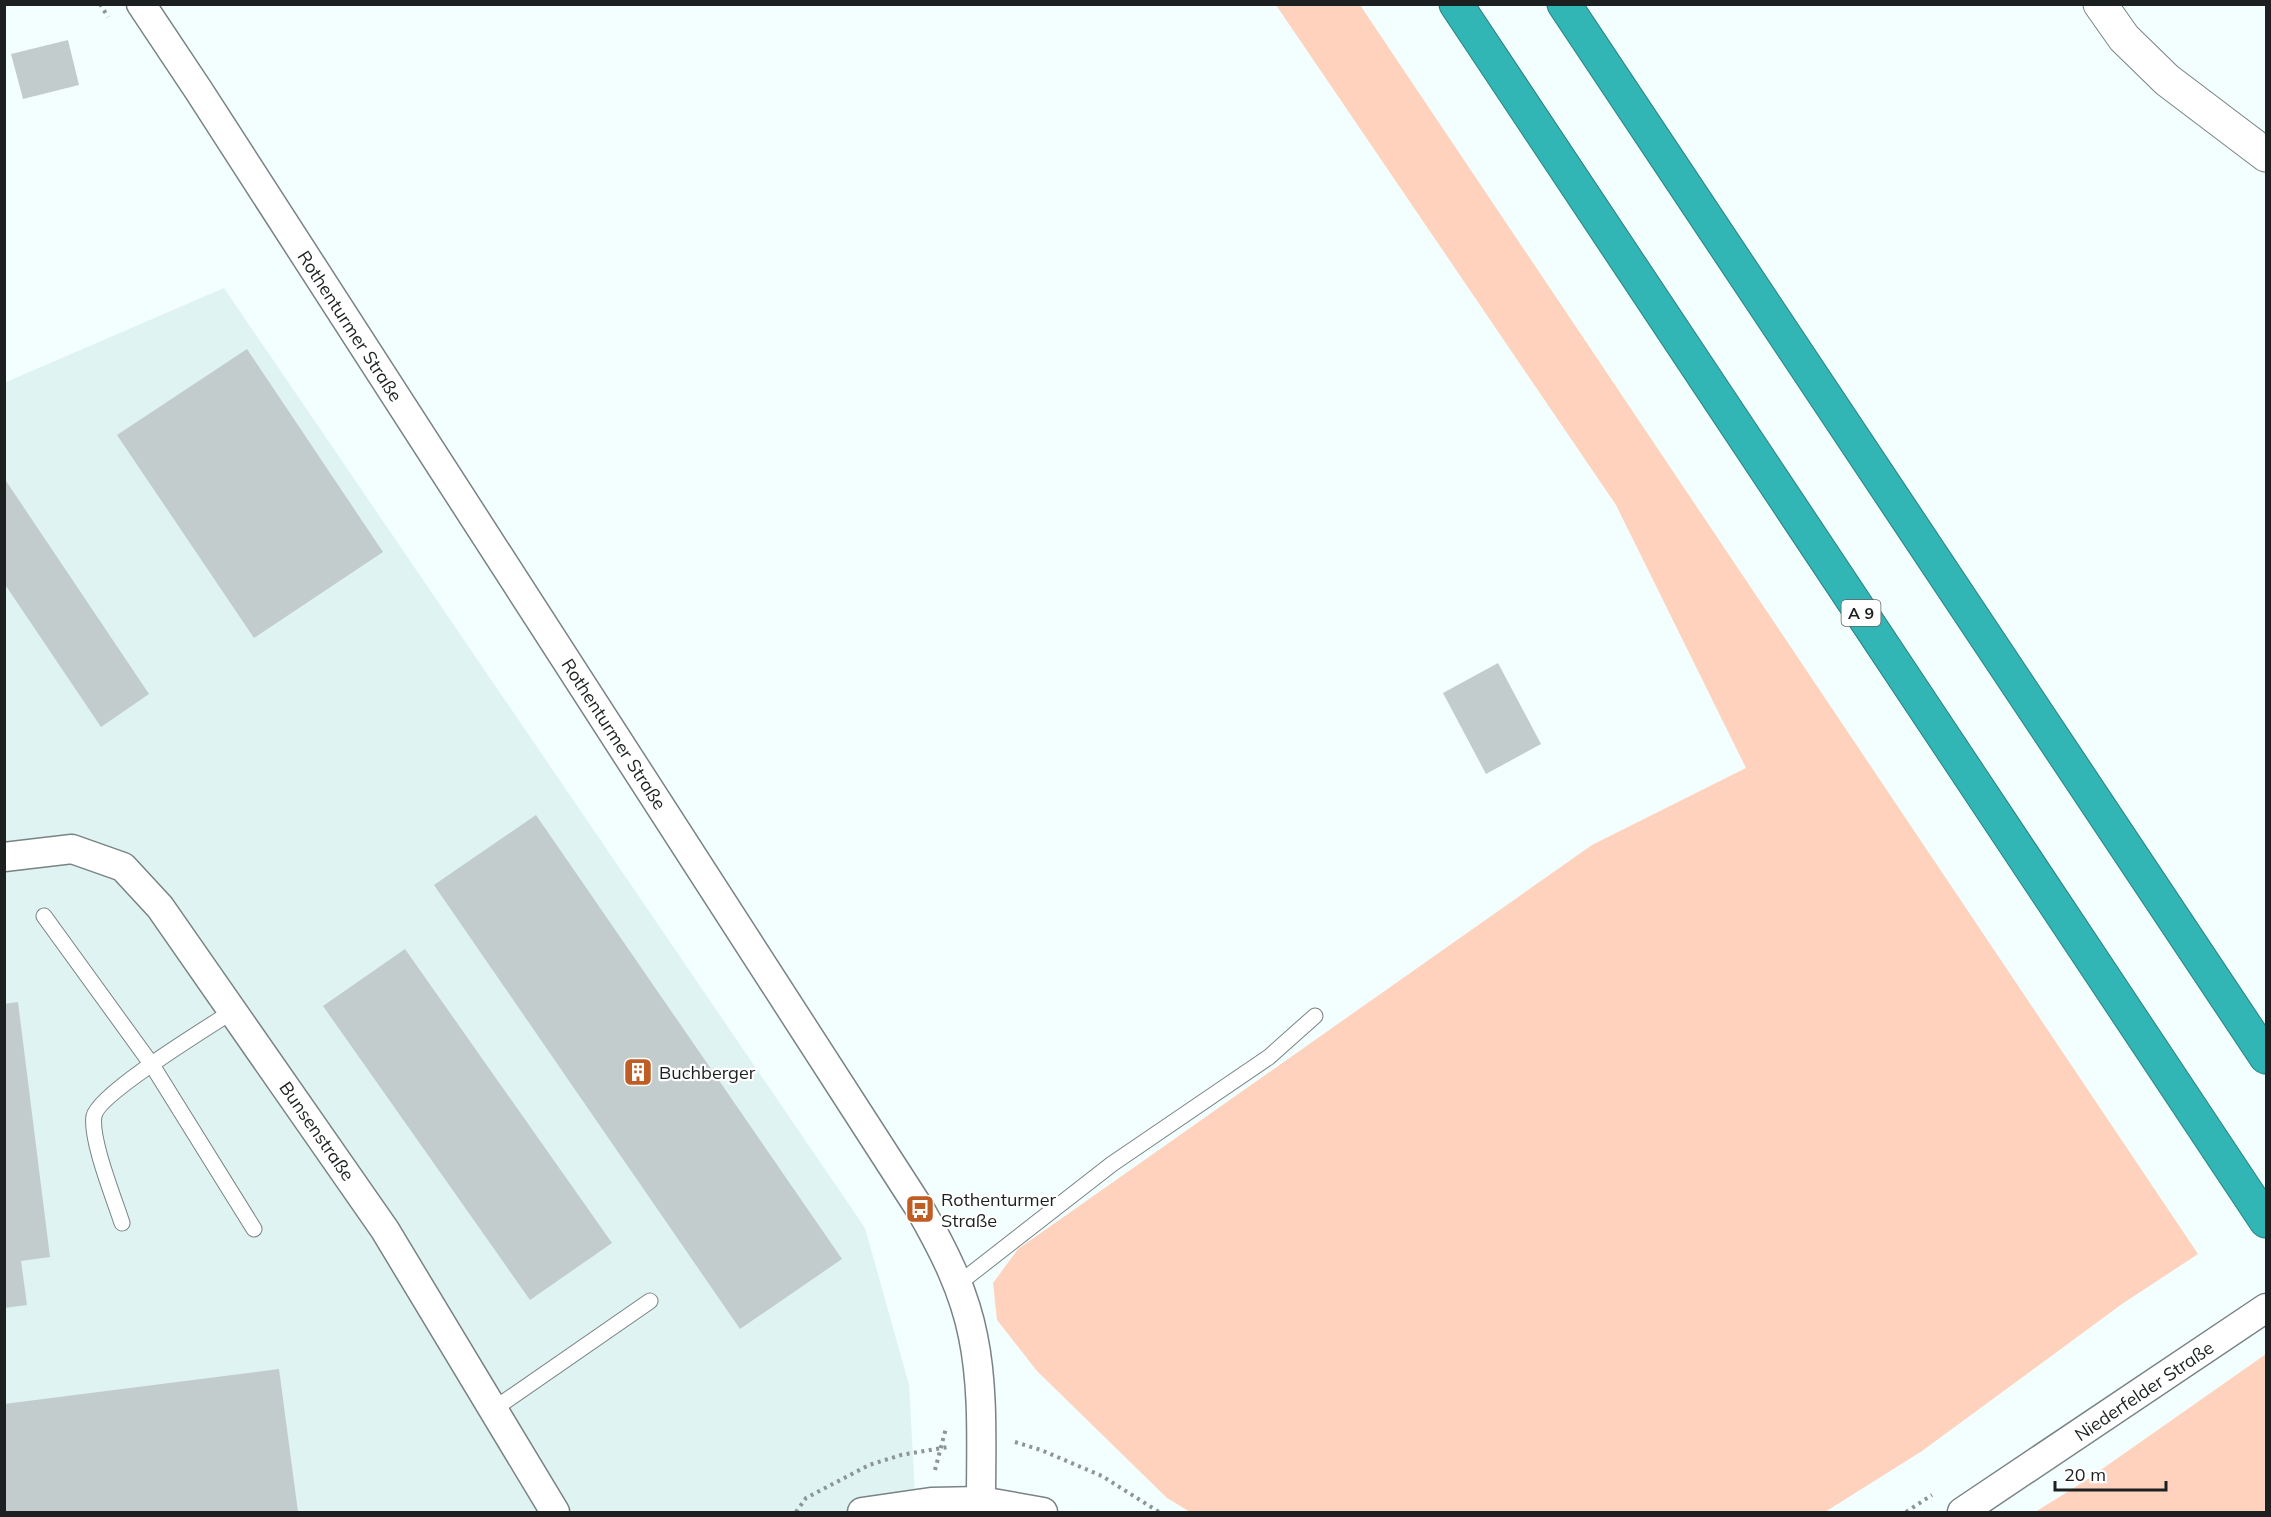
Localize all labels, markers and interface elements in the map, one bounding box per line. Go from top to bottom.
street label: Rothenturmer Straße [293,246,407,406]
road number: A 9 [1842,600,1880,626]
street label: Rothenturmer Straße [557,654,671,814]
building icon: Buchberger [622,1056,654,1088]
place label: Buchberger [659,1061,756,1084]
street label: Bunsenstraße [274,1077,360,1185]
place label: Rothenturmer Straße [941,1188,1056,1232]
bus stop icon: Rothenturmer Straße [904,1193,936,1225]
street label: Niederfelder Straße [2070,1336,2218,1446]
scale bar [2055,1454,2166,1492]
text: 20 m [2064,1463,2106,1486]

